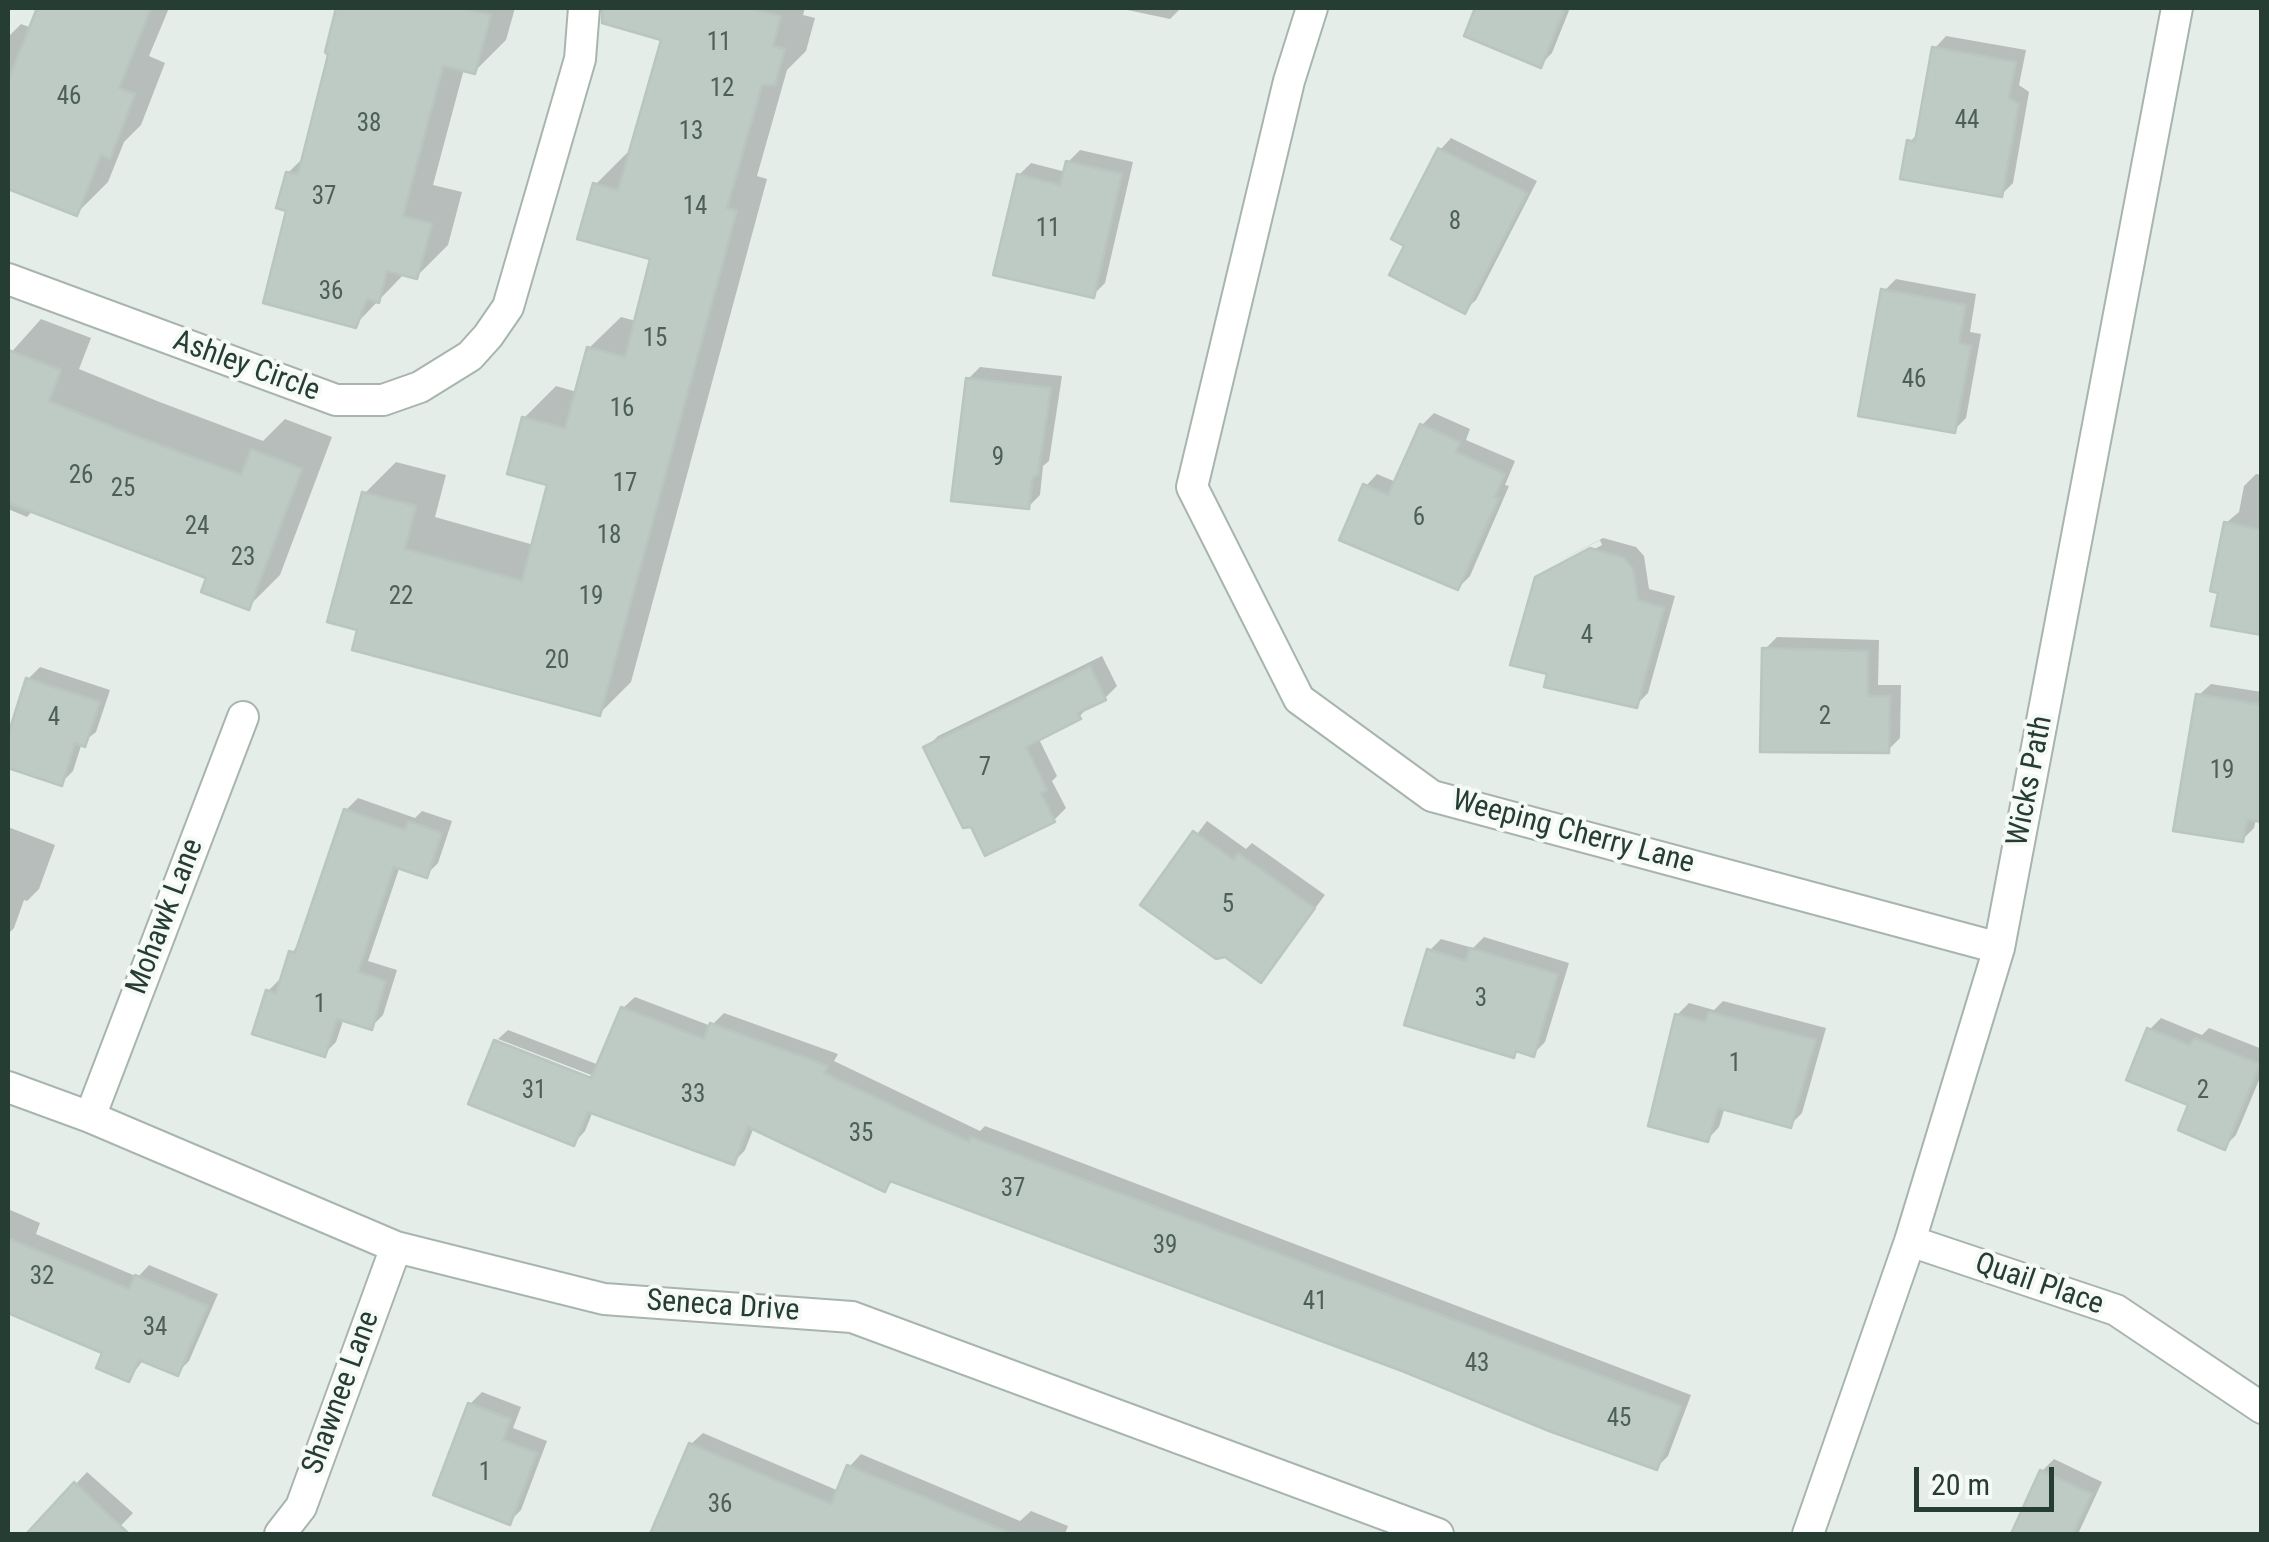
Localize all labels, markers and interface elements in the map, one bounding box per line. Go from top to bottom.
house number: 11 [707,29,731,59]
house number: 12 [710,75,734,105]
house number: 46 [57,83,81,113]
house number: 44 [1955,107,1979,137]
house number: 38 [357,110,381,140]
house number: 13 [679,118,703,148]
house number: 37 [312,183,336,213]
house number: 14 [683,193,707,223]
house number: 8 [1449,208,1461,238]
house number: 11 [1036,215,1060,245]
house number: 36 [319,278,343,308]
street label: Ashley Circle [168,324,324,410]
house number: 15 [643,325,667,355]
house number: 46 [1902,366,1926,396]
house number: 16 [610,395,634,425]
house number: 9 [992,444,1004,474]
house number: 26 [69,462,93,492]
house number: 17 [613,470,637,500]
house number: 25 [111,475,135,505]
house number: 6 [1413,504,1425,534]
house number: 24 [185,513,209,543]
house number: 18 [597,522,621,552]
house number: 23 [231,544,255,574]
house number: 22 [389,583,413,613]
house number: 19 [579,583,603,613]
house number: 4 [1581,622,1593,652]
house number: 20 [545,647,569,677]
house number: 2 [1819,703,1831,733]
house number: 4 [48,704,60,734]
street label: Wicks Path [2001,713,2061,849]
house number: 7 [979,754,991,784]
house number: 19 [2210,757,2234,787]
street label: Weeping Cherry Lane [1448,783,1698,883]
street label: Mohawk Lane [120,834,212,1000]
house number: 5 [1222,891,1234,921]
house number: 3 [1475,985,1487,1015]
house number: 1 [314,991,326,1021]
house number: 1 [1729,1050,1741,1080]
house number: 31 [522,1077,546,1107]
house number: 2 [2197,1077,2209,1107]
house number: 33 [681,1081,705,1111]
house number: 35 [849,1120,873,1150]
house number: 37 [1001,1175,1025,1205]
house number: 39 [1153,1232,1177,1262]
street label: Quail Place [1970,1246,2108,1324]
house number: 32 [30,1263,54,1293]
street label: Seneca Drive [645,1284,801,1330]
house number: 41 [1303,1288,1327,1318]
street label: Shawnee Lane [296,1307,388,1479]
house number: 34 [143,1314,167,1344]
house number: 43 [1465,1350,1489,1380]
house number: 45 [1607,1405,1631,1435]
scale bar [1919,1447,2059,1509]
house number: 1 [479,1459,491,1489]
text: 20 m [1931,1467,1990,1502]
house number: 36 [708,1491,732,1521]

